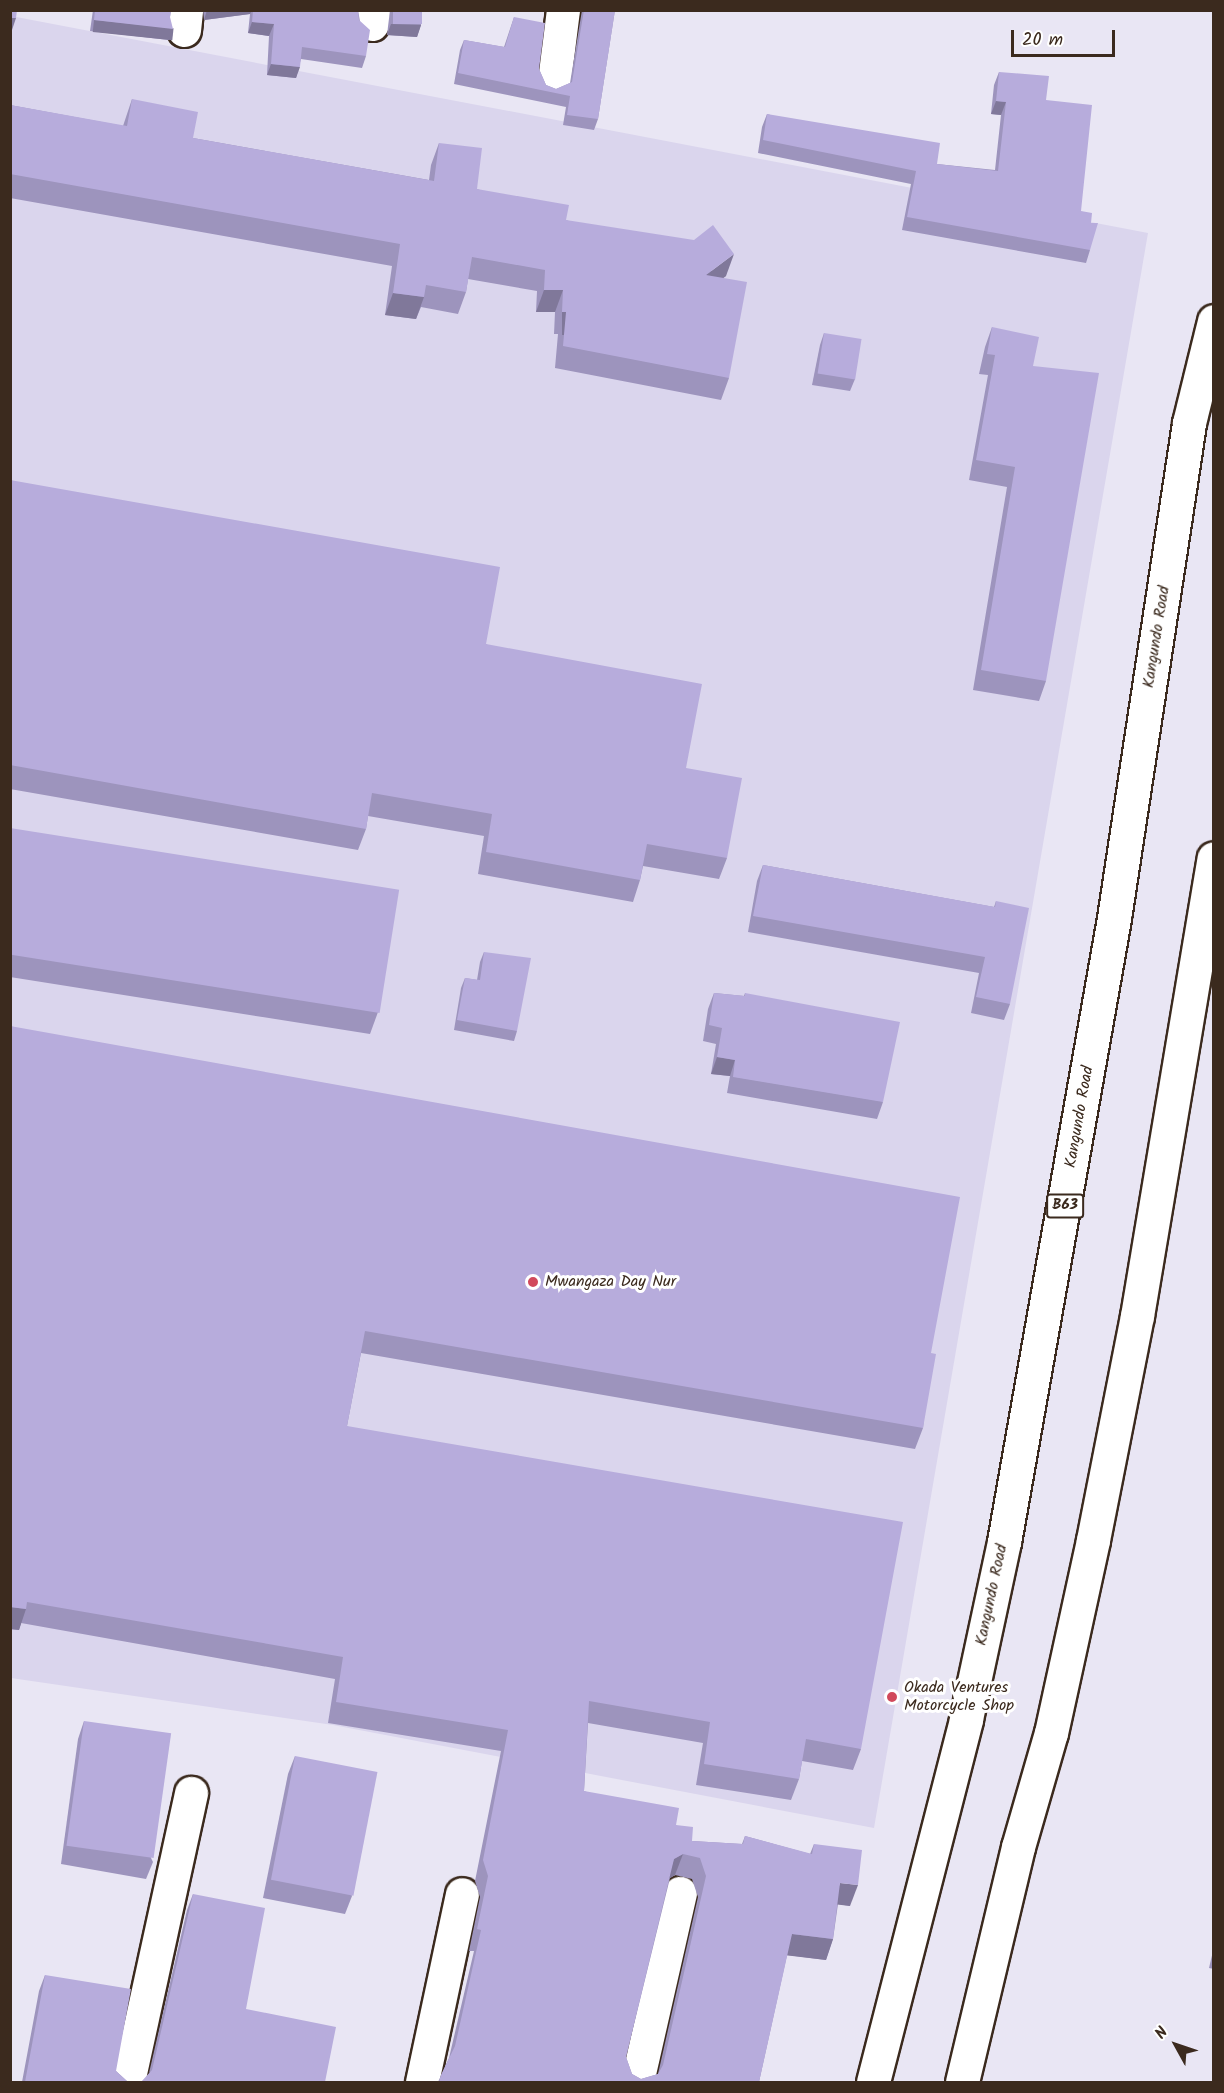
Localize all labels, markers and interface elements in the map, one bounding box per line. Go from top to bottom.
scale bar [1014,18,1118,56]
text: 20 m [1022,26,1063,55]
street label: Kangundo Road [1139,585,1175,689]
street label: Kangundo Road [1062,1065,1098,1169]
road number: B63 [1046,1194,1084,1218]
place label: Mwangaza Day Nur [545,1272,676,1292]
marker: Mwangaza Day Nur [526,1275,540,1289]
street label: Kangundo Road [972,1543,1012,1647]
place label: Okada Ventures Motorcycle Shop [904,1678,1014,1716]
marker: Okada Ventures Motorcycle Shop [885,1690,899,1704]
north arrow [1146,2015,1206,2075]
text: N [1149,2021,1175,2045]

